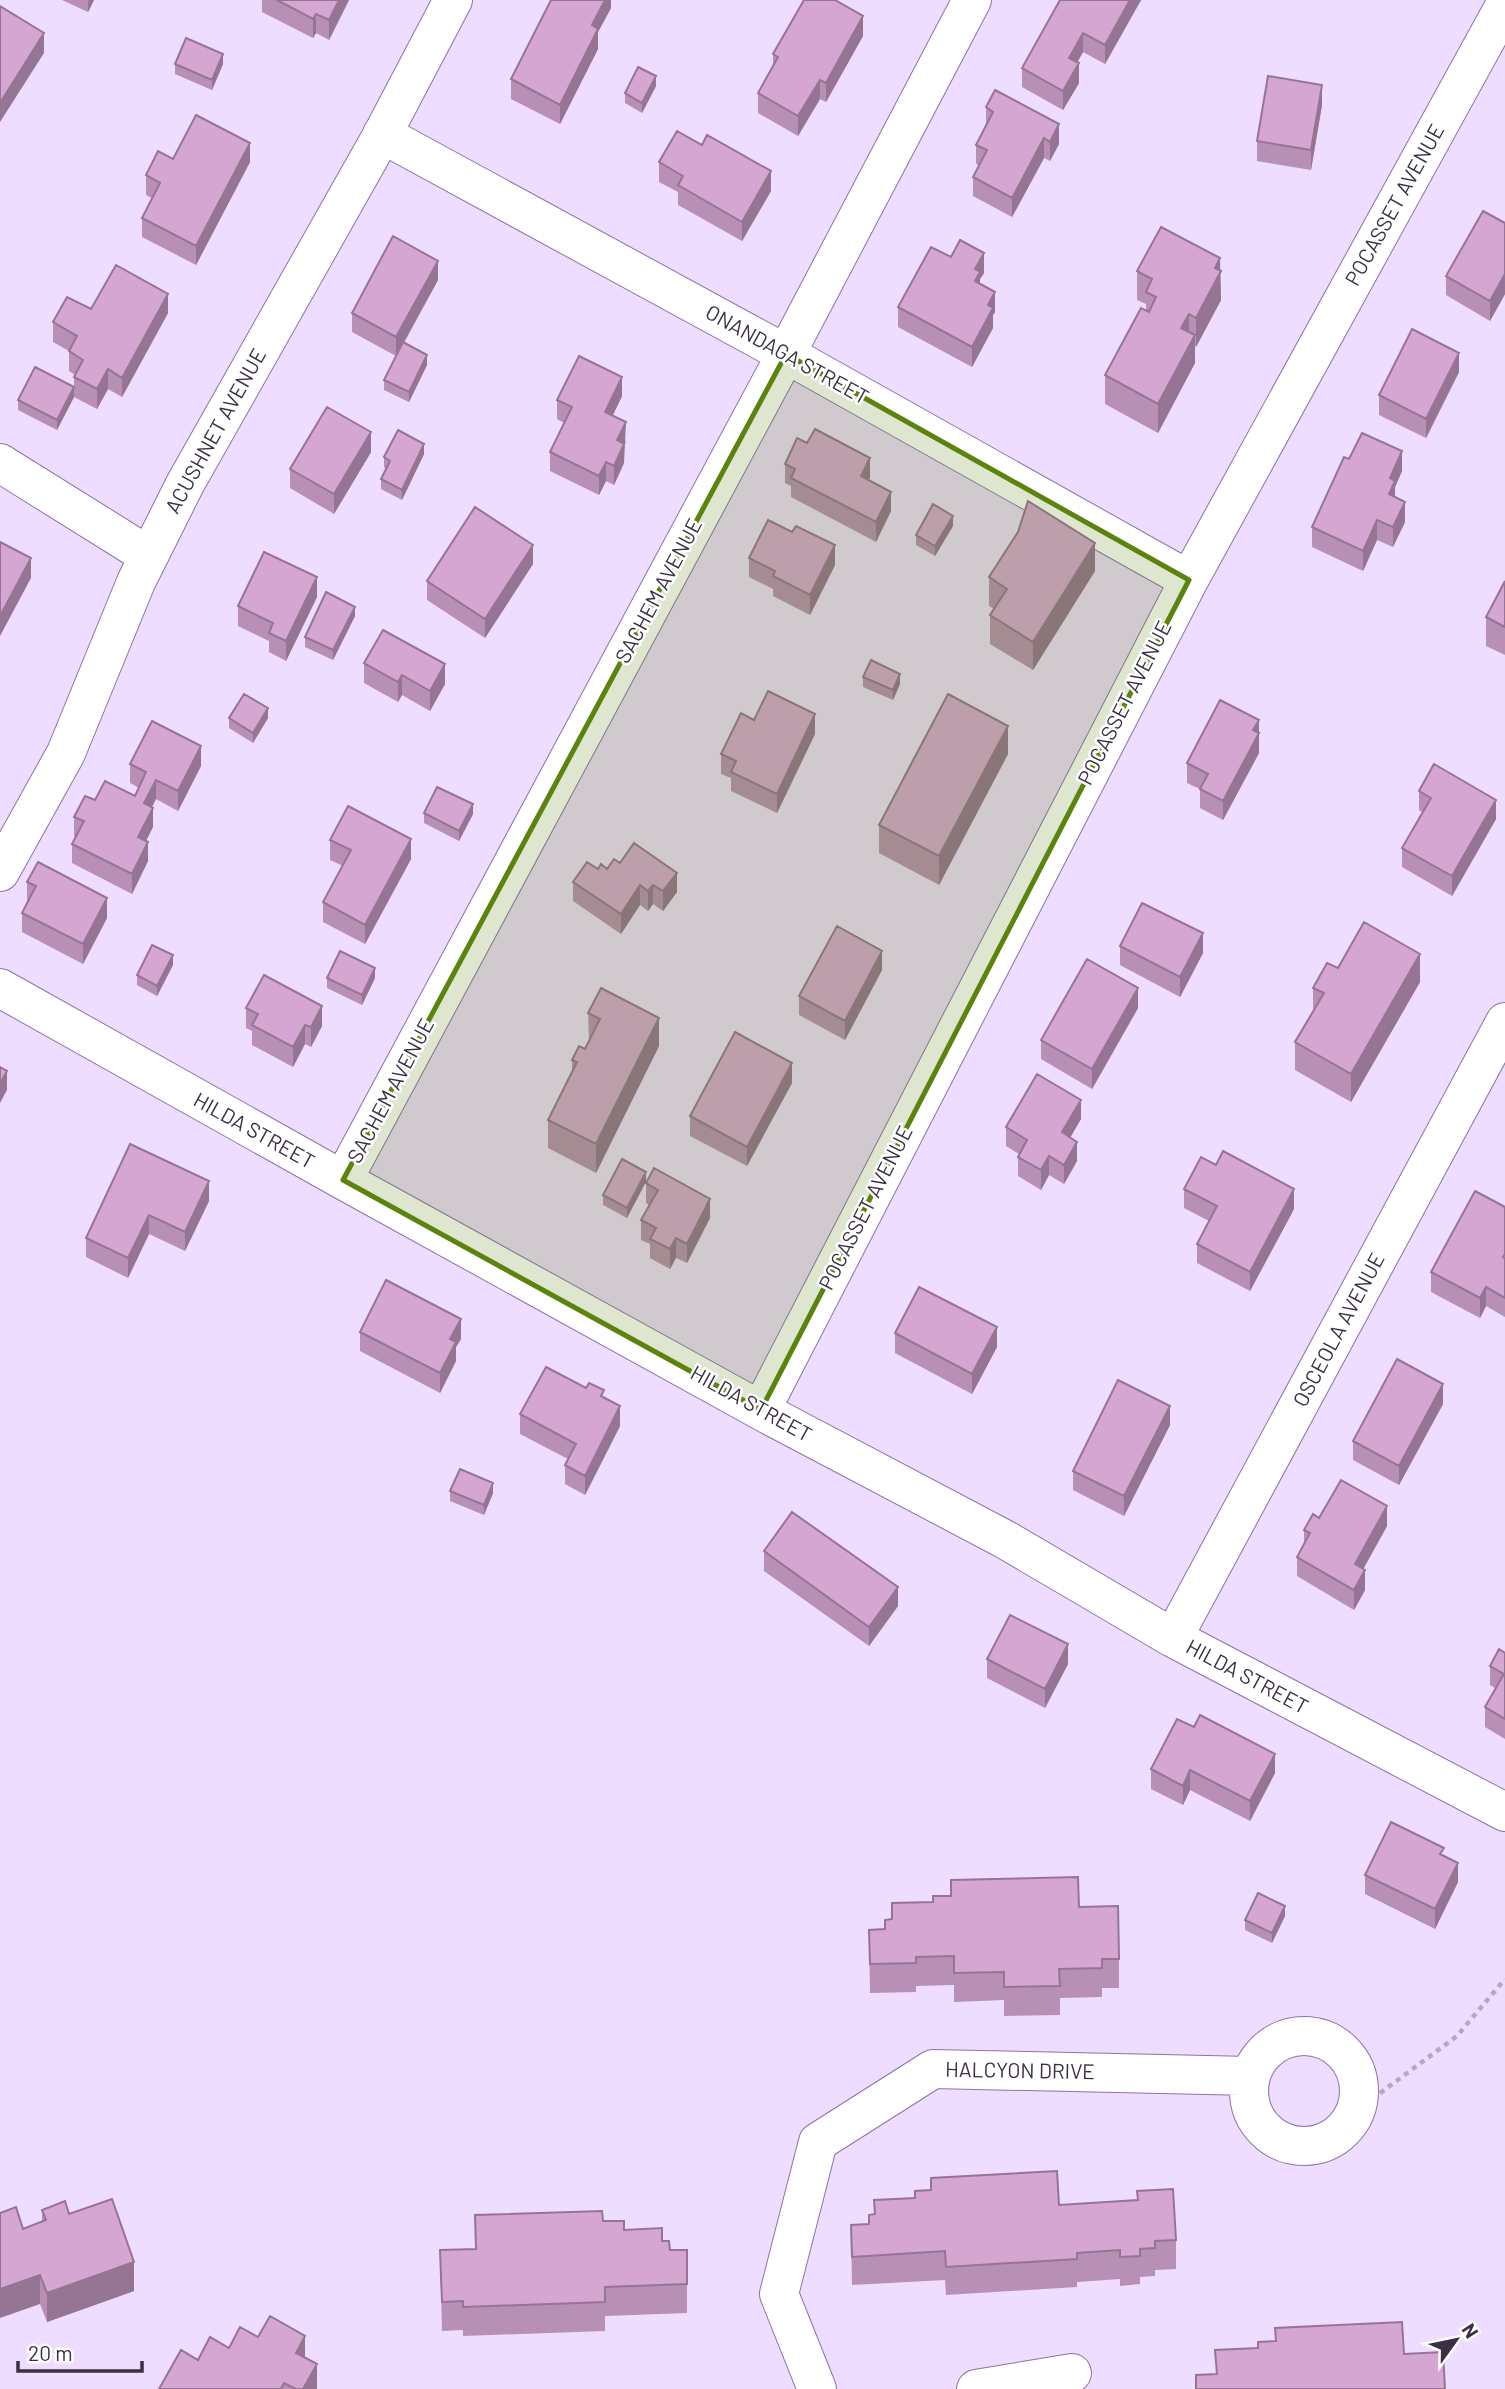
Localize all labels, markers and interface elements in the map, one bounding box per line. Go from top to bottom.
street label: POCASSET AVENUE [1339,119,1448,289]
street label: ONANDAGA STREET [702,298,874,409]
street label: ACUSHNET AVENUE [159,343,270,517]
street label: SACHEM AVENUE [609,514,706,667]
street label: POCASSET AVENUE [1072,616,1176,788]
street label: SACHEM AVENUE [341,1014,438,1167]
street label: HILDA STREET [190,1086,320,1173]
street label: POCASSET AVENUE [813,1121,917,1293]
street label: OSCEOLA AVENUE [1287,1248,1389,1410]
street label: HILDA STREET [687,1359,817,1446]
street label: HILDA STREET [1182,1633,1313,1718]
street label: HALCYON DRIVE [945,2056,1095,2083]
north arrow [1421,2305,1491,2375]
text: N [1458,2319,1484,2342]
scale bar [18,2330,142,2374]
text: 20 m [28,2340,73,2365]

